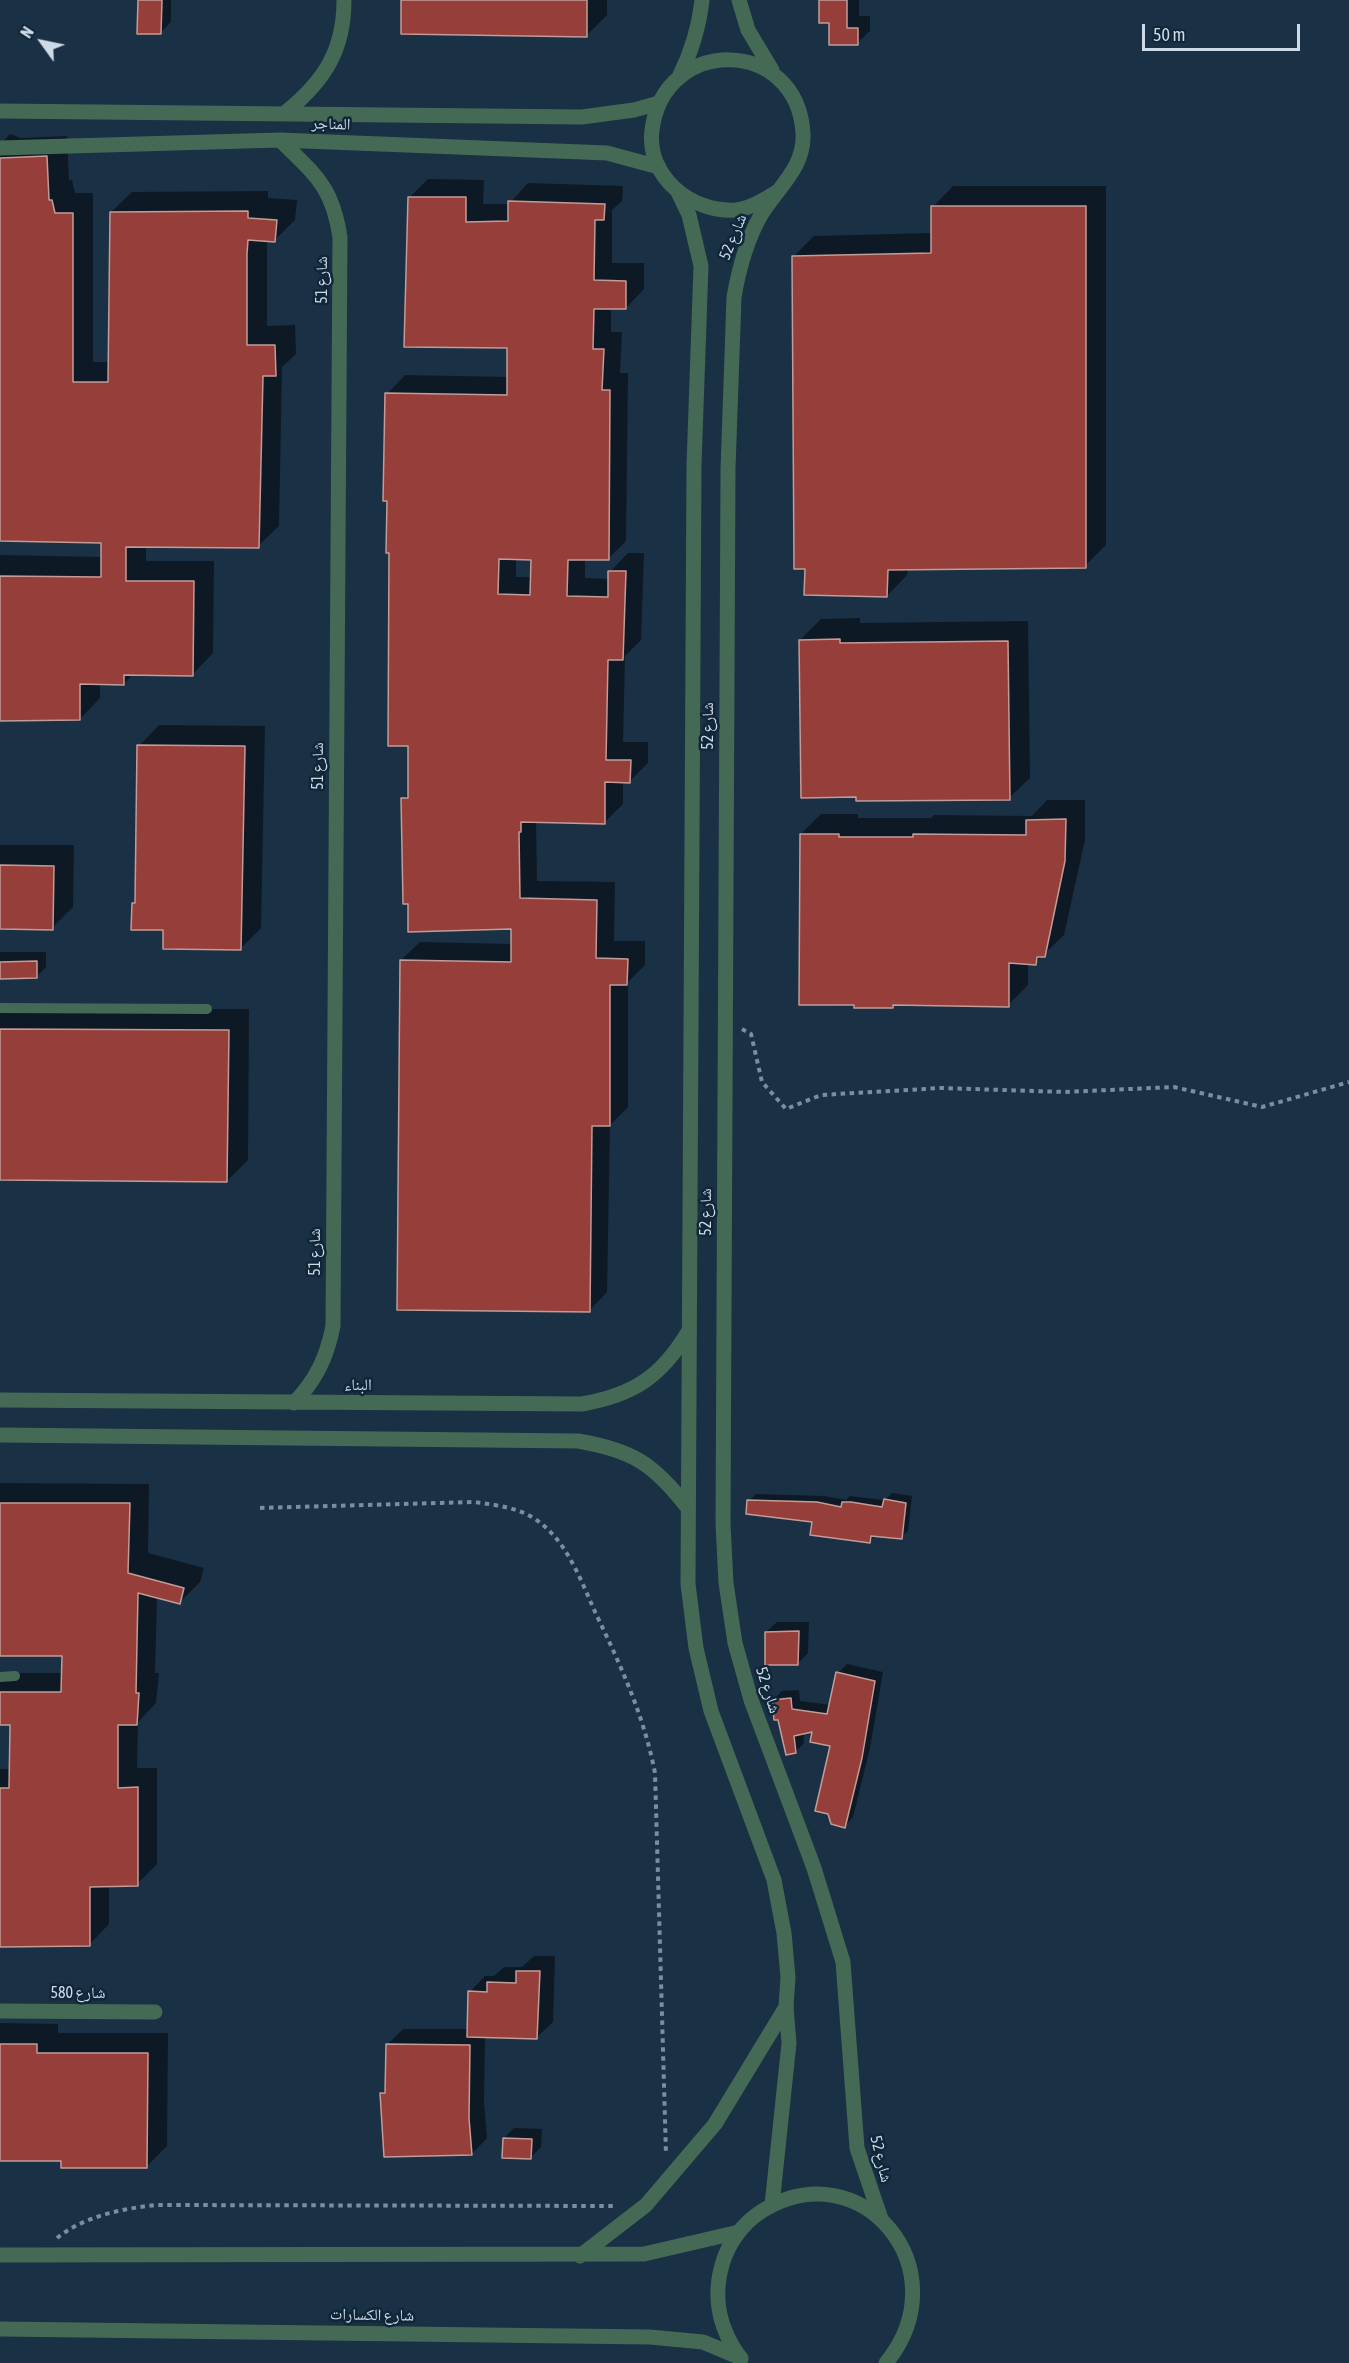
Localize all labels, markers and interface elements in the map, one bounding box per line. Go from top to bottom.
north arrow [12,12,72,72]
scale bar [1145,12,1302,50]
text: N [17,23,37,41]
text: 50 m [1153,24,1185,45]
street label: المناجر [311,114,351,134]
street label: شارع 52 [715,211,751,263]
street label: شارع 51 [312,256,332,304]
street label: شارع 52 [698,702,718,750]
street label: شارع 51 [308,742,328,790]
street label: شارع 52 [696,1188,716,1236]
street label: شارع 51 [305,1228,325,1276]
street label: البناء [344,1375,372,1395]
street label: شارع 52 [752,1664,784,1716]
street label: شارع 580 [50,1983,106,2003]
street label: شارع 52 [866,2134,896,2184]
street label: شارع الكسارات [330,2305,414,2325]

